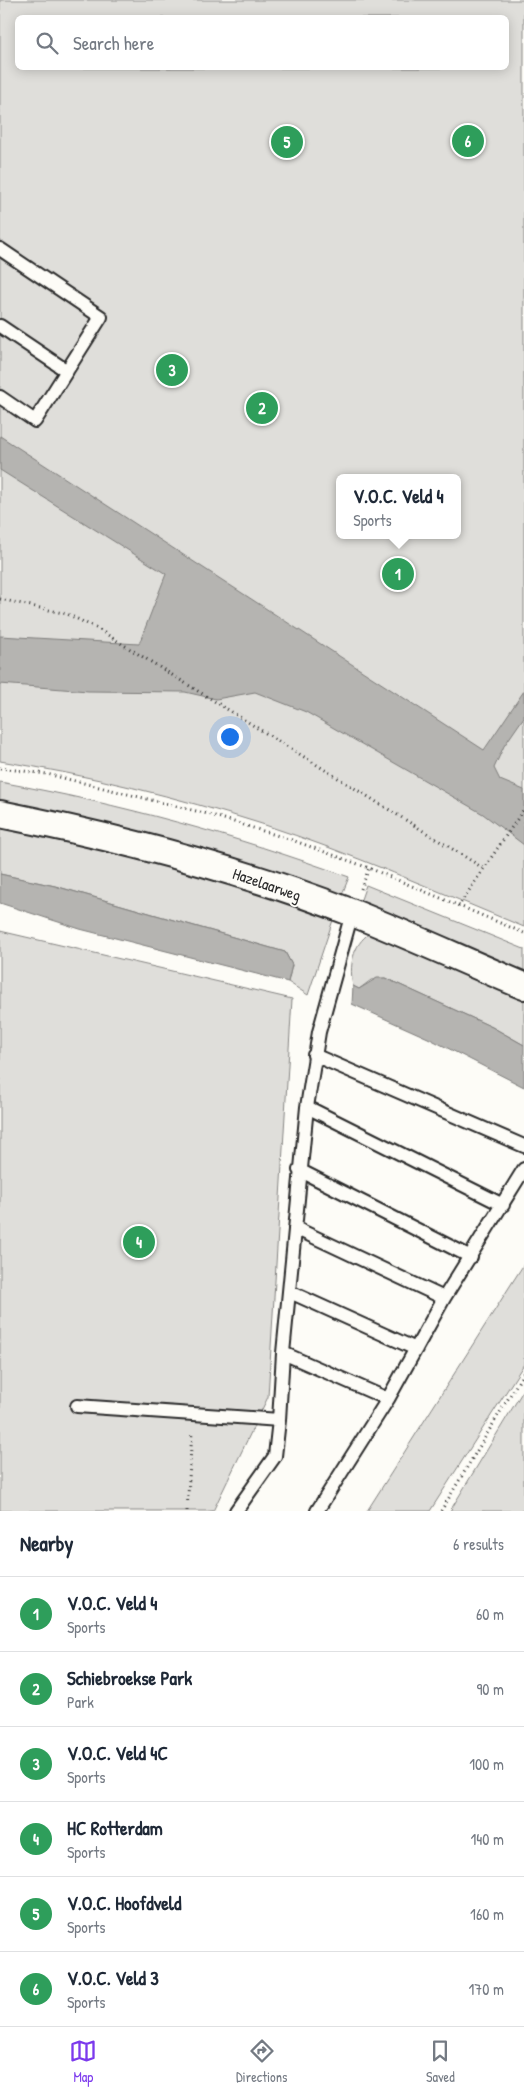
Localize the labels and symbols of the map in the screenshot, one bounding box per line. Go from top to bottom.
pin: 6 [452,122,484,160]
pin: 5 [271,123,303,161]
pin: 3 [156,351,188,389]
pin: 2 [246,389,278,427]
pin: 1 [382,555,414,593]
your location [217,724,243,750]
street label: Hazelaarweg [230,862,304,906]
pin: 4 [123,1223,155,1261]

